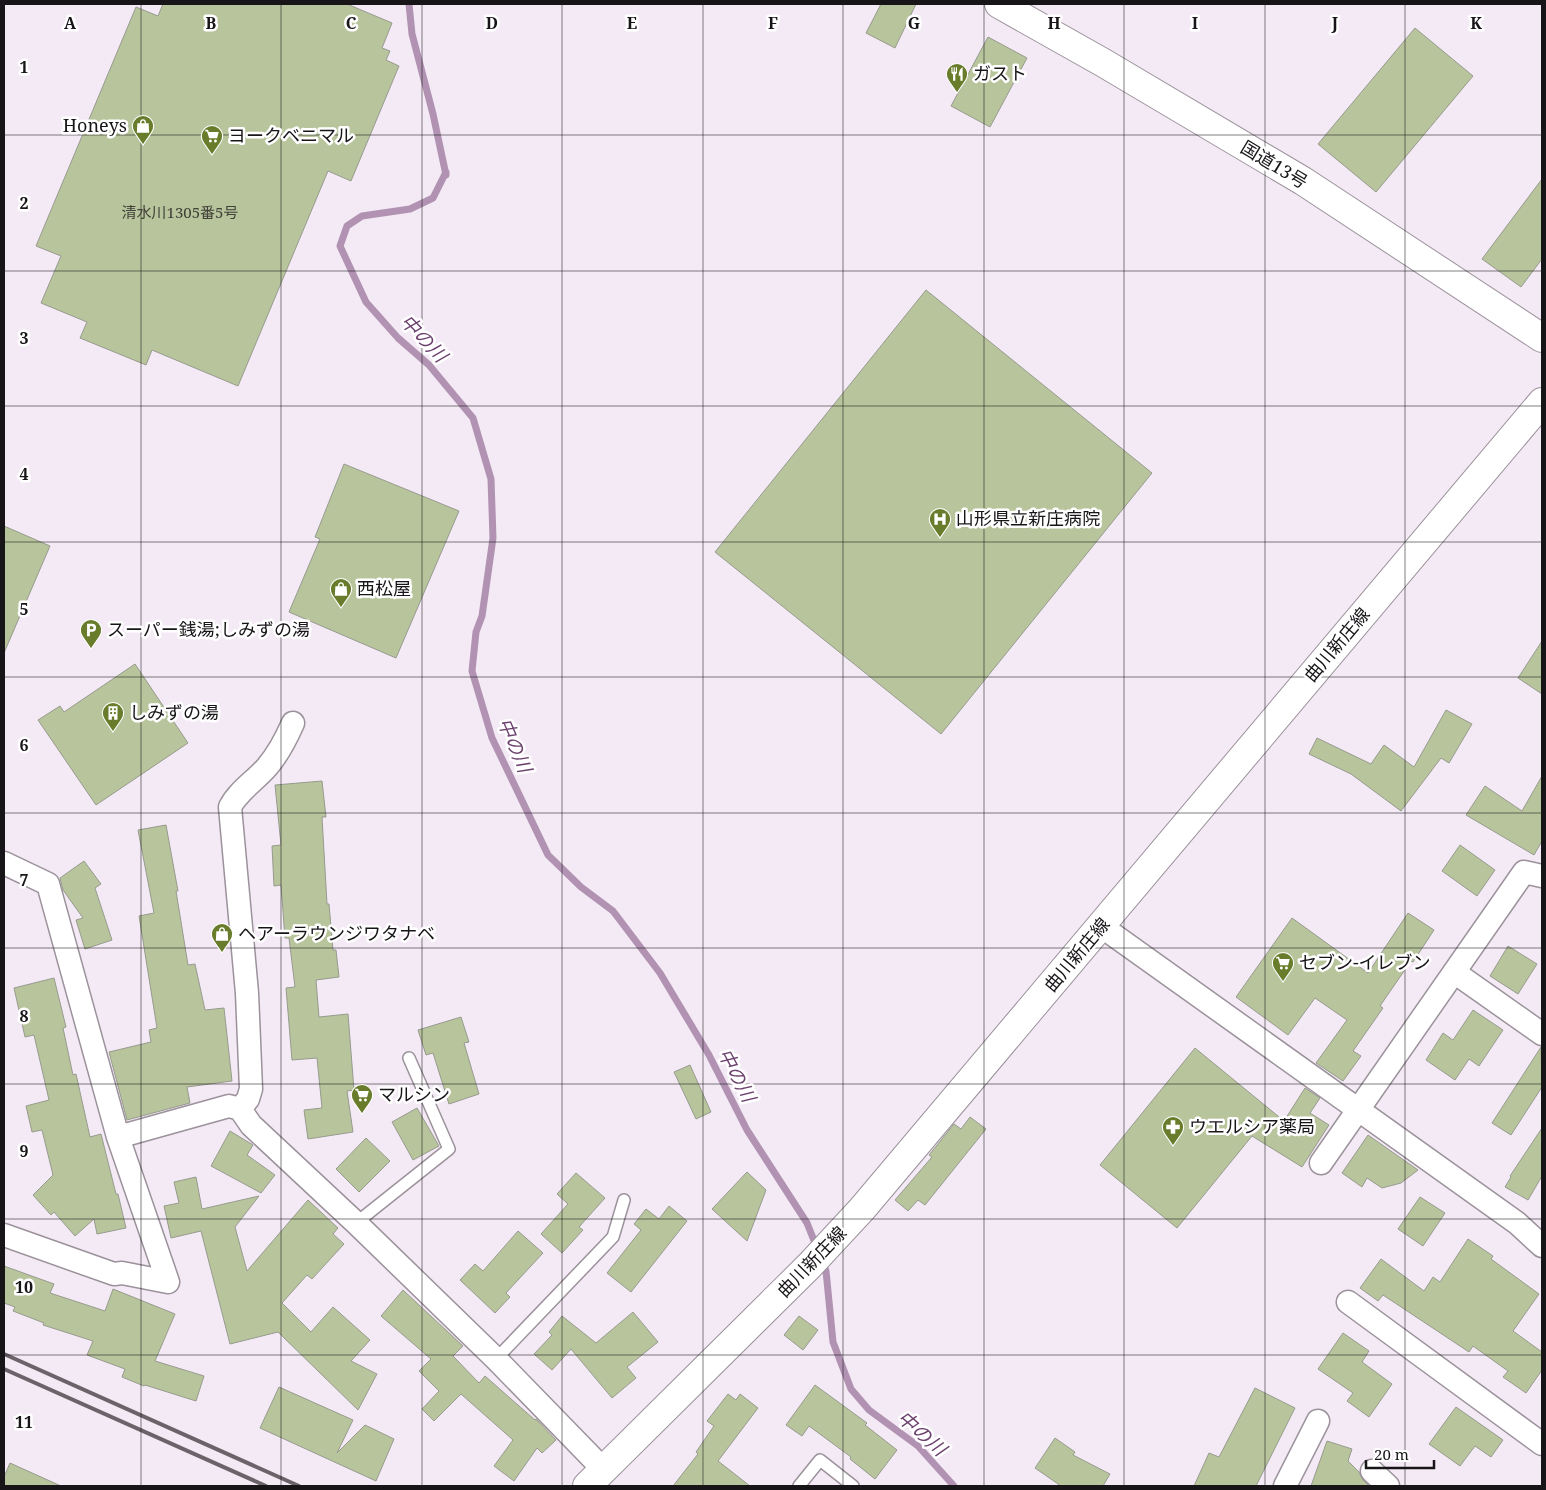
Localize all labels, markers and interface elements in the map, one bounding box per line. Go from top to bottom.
text: A [64,12,77,34]
text: B [206,12,217,34]
text: C [346,12,357,34]
text: D [486,12,498,34]
text: E [627,12,637,34]
text: F [768,12,778,34]
text: G [908,12,920,34]
text: H [1047,12,1061,34]
text: I [1192,12,1198,34]
text: J [1331,12,1339,34]
text: K [1470,12,1482,34]
text: 1 [19,56,29,78]
place label: ガスト [973,61,1027,85]
restaurant icon: ガスト [945,62,969,93]
place label: Honeys [63,113,127,137]
shop icon: Honeys [131,114,155,145]
place label: ヨークベニマル [228,123,354,147]
supermarket icon: ヨークベニマル [200,124,224,155]
street label: 国道13号 [1237,135,1312,194]
text: 2 [19,192,29,214]
house number: 清水川1305番5号 [122,202,238,222]
water label: 中の川 [395,308,455,369]
text: 3 [19,327,29,349]
text: 4 [19,463,29,485]
place label: 山形県立新庄病院 [956,506,1100,530]
hospital icon: 山形県立新庄病院 [928,507,952,538]
place label: 西松屋 [357,576,411,600]
shop icon: 西松屋 [329,577,353,608]
text: 5 [19,598,29,620]
street label: 曲川新庄線 [1298,602,1374,687]
place label: スーパー銭湯;しみずの湯 [107,617,310,641]
parking icon: スーパー銭湯;しみずの湯 [79,618,103,649]
place label: しみずの湯 [129,700,219,724]
building icon: しみずの湯 [101,701,125,732]
water label: 中の川 [492,714,539,778]
text: 6 [19,734,29,756]
text: 7 [19,869,29,891]
street label: 曲川新庄線 [1038,912,1114,997]
place label: ヘアーラウンジワタナベ [238,921,435,945]
shop icon: ヘアーラウンジワタナベ [210,922,234,953]
place label: セブン-イレブン [1299,950,1431,974]
supermarket icon: セブン-イレブン [1271,951,1295,982]
text: 8 [19,1005,29,1027]
water label: 中の川 [712,1044,763,1108]
place label: マルシン [378,1082,450,1106]
supermarket icon: マルシン [350,1083,374,1114]
place label: ウエルシア薬局 [1189,1114,1315,1138]
pharmacy icon: ウエルシア薬局 [1161,1115,1185,1146]
text: 9 [19,1140,29,1162]
street label: 曲川新庄線 [771,1221,851,1302]
text: 10 [15,1276,33,1298]
water label: 中の川 [892,1404,954,1463]
text: 11 [15,1411,33,1433]
scale bar [1366,1438,1434,1470]
text: 20 m [1374,1444,1409,1464]

